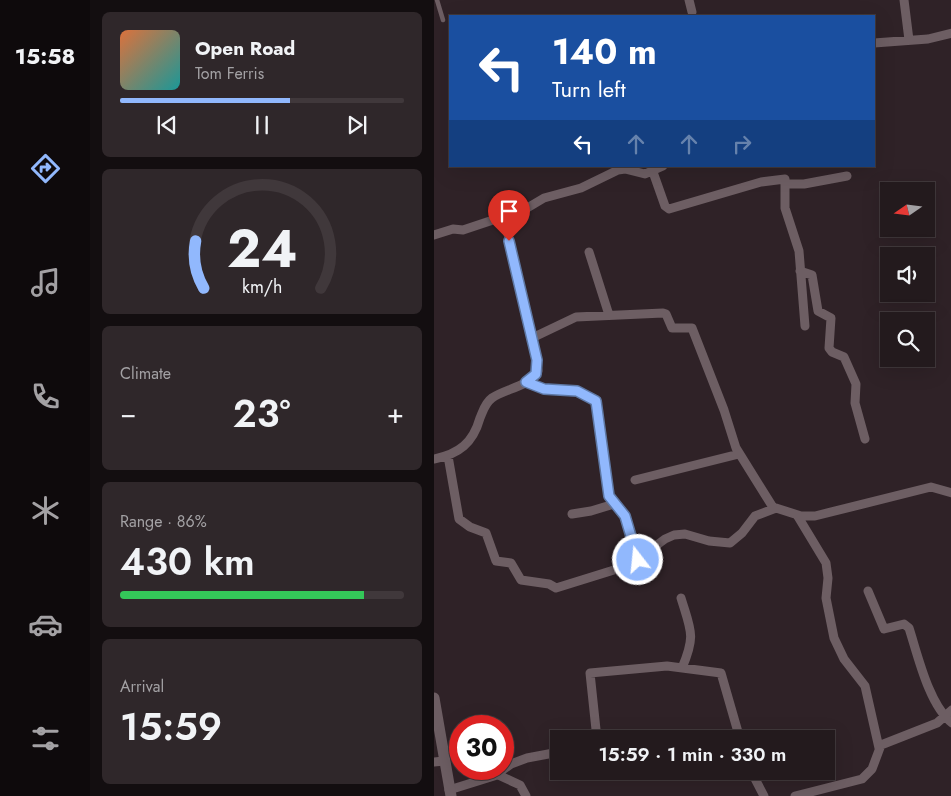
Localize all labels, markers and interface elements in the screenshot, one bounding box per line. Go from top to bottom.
text: 140 m [552,27,657,77]
text: Open Road [195,35,295,62]
icon: left [469,35,534,100]
text: 15:58 [15,40,75,72]
text: Tom Ferris [195,62,264,85]
text: Turn left [552,73,626,105]
icon: previous [153,111,181,139]
icon: pause [248,111,276,139]
icon: next [343,111,371,139]
icon: left [569,130,597,158]
icon: ahead [622,130,650,158]
icon: ahead [675,130,703,158]
icon: right [728,130,756,158]
icon: directions [28,151,63,186]
north arrow [880,182,935,238]
map controls [880,182,935,367]
pin [488,190,530,241]
icon: arrive [495,197,523,225]
text: 24 [227,211,297,287]
button: sound [880,247,935,302]
icon: music [28,265,63,300]
text: km/h [242,274,282,300]
button: search [880,312,935,367]
text: Climate [120,362,171,385]
icon: phone [28,379,63,414]
text: 23° [233,386,290,441]
text: − [120,393,137,434]
text: + [387,393,404,434]
icon: climate [28,493,63,528]
text: Range · 86% [120,510,207,533]
position arrow [611,533,663,585]
text: 430 km [120,534,255,589]
icon: car [28,607,63,642]
text: Arrival [120,675,164,698]
text: 15:59 [120,699,222,754]
speed limit sign: 30 [449,715,514,780]
icon: filters [28,721,63,756]
text: 15:59 · 1 min · 330 m [599,741,786,768]

